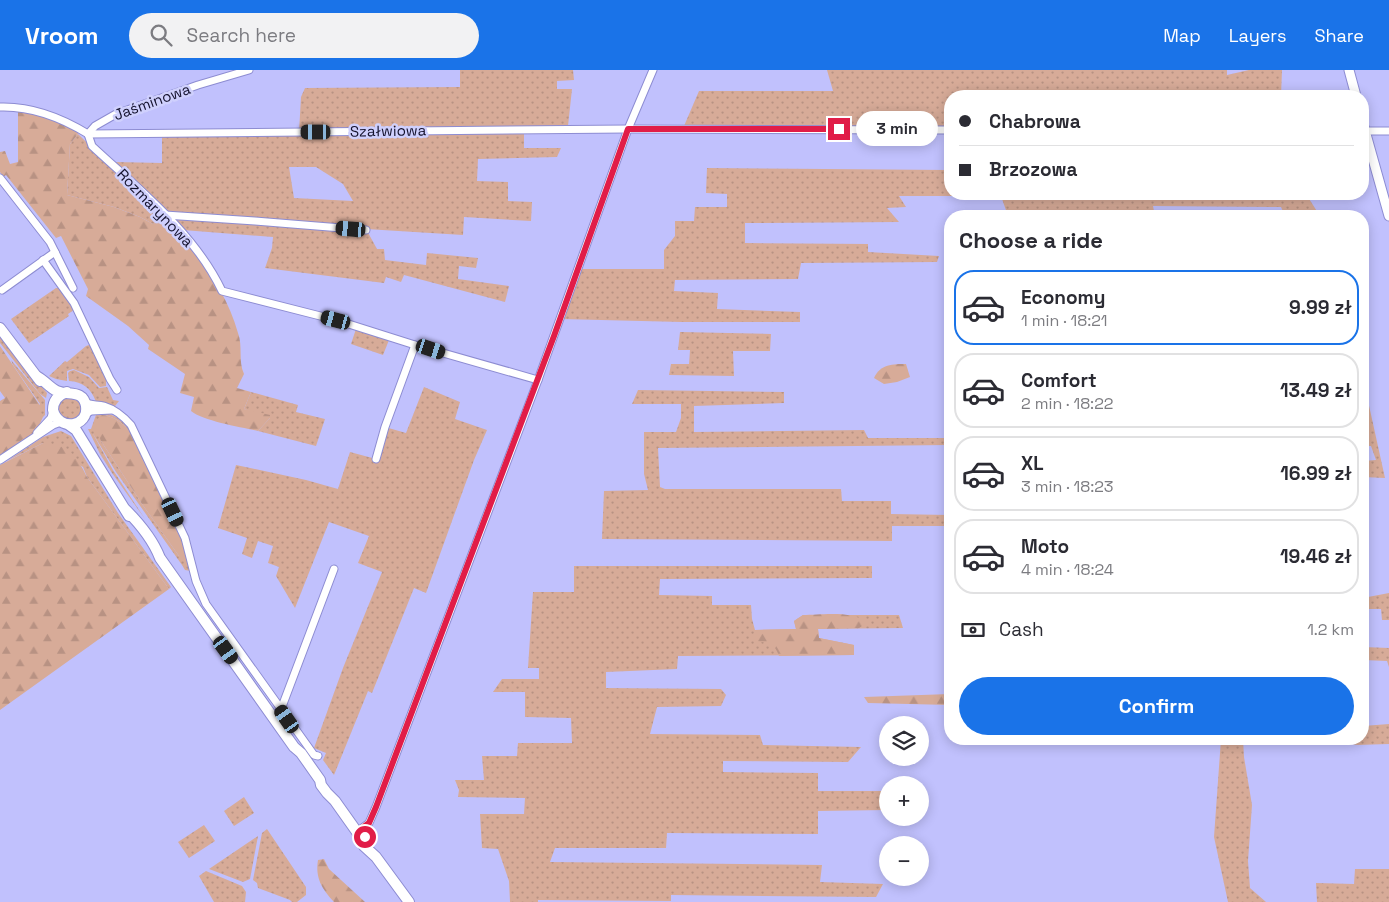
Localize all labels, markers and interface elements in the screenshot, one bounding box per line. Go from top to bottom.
search box [129,13,479,58]
text: Vroom [25,20,99,51]
icon: search [147,21,175,49]
text: Search here [187,23,296,48]
text: Map [1163,24,1201,47]
text: Layers [1229,24,1286,47]
text: Share [1314,24,1364,47]
street label: Jaśminowa [111,79,193,124]
text: Chabrowa [989,109,1081,134]
callout: 3 min [856,112,939,146]
route end [828,118,850,140]
text: 3 min [876,118,918,139]
street label: Szałwiowa [350,120,427,141]
car [301,125,331,140]
text: Brzozowa [989,157,1077,182]
street label: Rozmarynowa [113,165,198,251]
car [335,220,366,238]
text: Choose a ride [959,226,1103,254]
icon: car [961,285,1006,330]
text: Economy [1021,285,1105,310]
text: 9.99 zł [1289,295,1352,320]
car [319,309,352,331]
text: 1 min · 18:21 [1021,310,1108,331]
car [414,337,447,361]
icon: car [961,368,1006,413]
text: Comfort [1021,368,1097,393]
text: 13.49 zł [1280,378,1352,403]
text: 2 min · 18:22 [1021,393,1113,414]
icon: car [961,451,1006,496]
text: XL [1021,451,1044,476]
text: 16.99 zł [1280,461,1352,486]
text: 3 min · 18:23 [1021,476,1113,497]
car [159,495,186,529]
icon: car [961,534,1006,579]
text: Moto [1021,534,1069,559]
text: 19.46 zł [1280,544,1352,569]
text: 4 min · 18:24 [1021,559,1114,580]
icon: cash [959,616,987,644]
text: Cash [999,617,1044,642]
text: 1.2 km [1307,619,1354,640]
car [211,633,240,667]
button: Confirm [959,677,1354,735]
car [272,702,301,736]
map controls [879,716,929,886]
button: layers [879,716,929,766]
button: + [879,776,929,826]
route start [354,826,376,848]
button: − [879,836,929,886]

